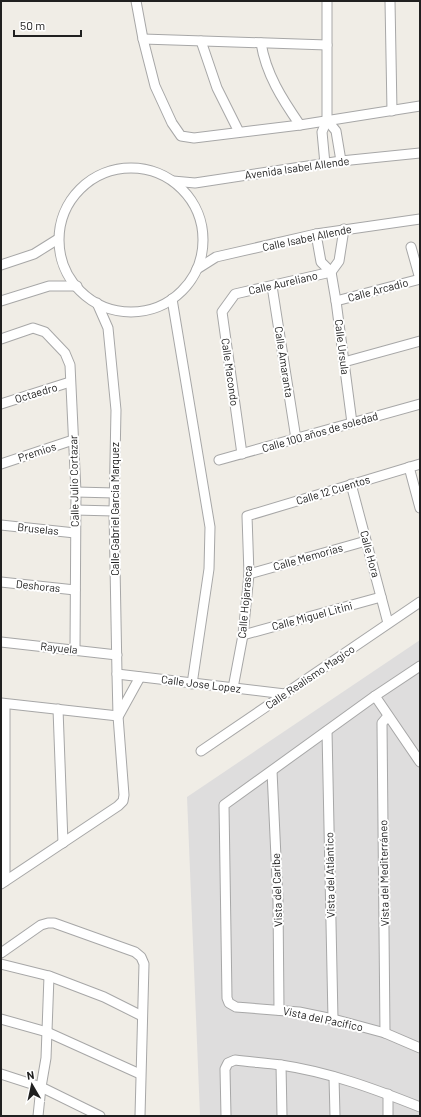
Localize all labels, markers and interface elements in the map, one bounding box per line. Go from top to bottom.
scale bar [14,12,81,38]
text: 50 m [20,18,45,32]
street label: Avenida Isabel Allende [244,154,350,181]
street label: Calle Isabel Allende [261,222,353,253]
street label: Calle Aureliano [247,268,319,297]
street label: Calle Arcadio [346,275,410,304]
street label: Calle Ursula [333,318,352,375]
street label: Calle Amaranta [272,325,297,398]
street label: Calle Macondo [219,337,242,407]
street label: Octaedro [13,380,59,405]
street label: Calle 100 años de soledad [260,409,379,454]
street label: Calle Julio Cortazar [66,435,81,527]
street label: Premios [16,439,58,464]
street label: Calle Gabriel Garcia Marquez [108,442,121,576]
street label: Calle 12 Cuentos [294,472,371,507]
street label: Bruselas [17,520,59,537]
street label: Calle Hora [358,529,383,579]
street label: Calle Memorias [272,540,344,573]
street label: Calle Hojarasca [235,565,254,639]
street label: Deshoras [15,577,61,594]
street label: Calle Miguel Litini [270,598,354,633]
street label: Rayuela [40,639,78,656]
street label: Calle Realismo Magico [262,642,357,711]
street label: Calle Jose Lopez [161,672,242,695]
street label: Vista del Mediterráneo [376,820,391,926]
street label: Vista del Atlántico [322,832,337,918]
street label: Vista del Caribe [269,853,284,927]
street label: Vista del Pacífico [282,1004,364,1033]
north arrow [12,1065,52,1105]
text: N [26,1068,35,1082]

